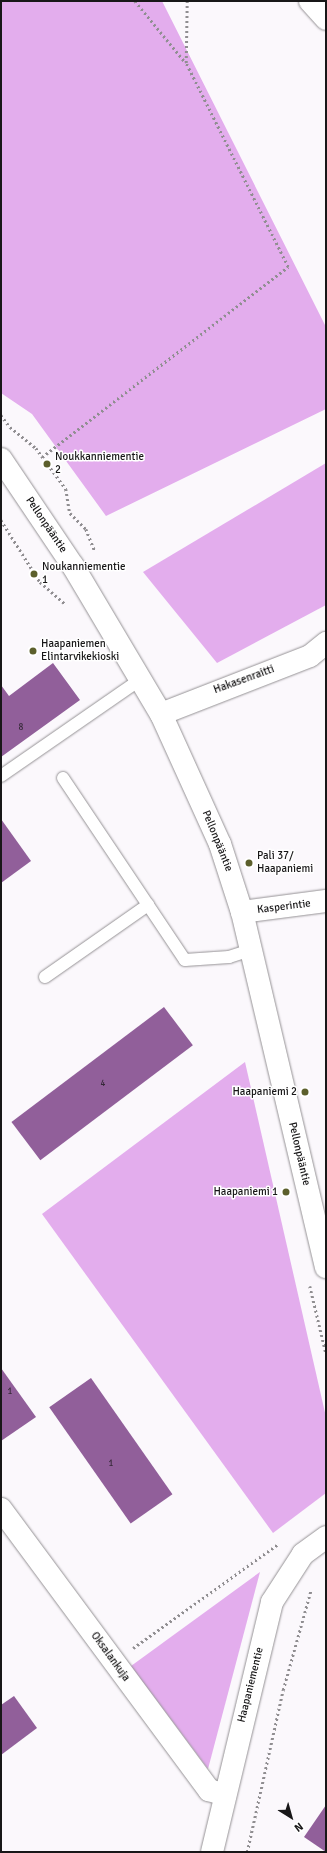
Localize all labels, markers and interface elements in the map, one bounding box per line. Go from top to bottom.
place label: Noukkanniementie 2 [55,451,144,477]
marker: Noukkanniementie 2 [42,459,52,469]
street label: Pellonpääntie [22,494,70,556]
place label: Noukanniementie 1 [42,561,125,587]
marker: Noukanniementie 1 [29,569,39,579]
place label: Haapaniemen Elintarvikekioski [41,638,119,664]
marker: Haapaniemen Elintarvikekioski [28,646,38,656]
street label: Hakasenraitti [212,663,276,697]
house number: 8 [19,723,23,733]
street label: Pellonpääntie [199,808,235,874]
place label: Pali 37/ Haapaniemi [257,850,313,876]
marker: Pali 37/ Haapaniemi [244,858,254,868]
street label: Kasperintie [256,897,312,917]
house number: 4 [101,1079,105,1089]
place label: Haapaniemi 2 [232,1085,297,1099]
marker: Haapaniemi 2 [300,1087,310,1097]
street label: Pellonpääntie [285,1121,313,1187]
place label: Haapaniemi 1 [213,1185,278,1199]
marker: Haapaniemi 1 [281,1187,291,1197]
house number: 1 [8,1387,12,1397]
house number: 1 [109,1459,113,1469]
street label: Oksalankuja [88,1630,132,1684]
street label: Haapaniementie [235,1646,267,1724]
north arrow [271,1797,311,1837]
text: N [292,1819,305,1834]

